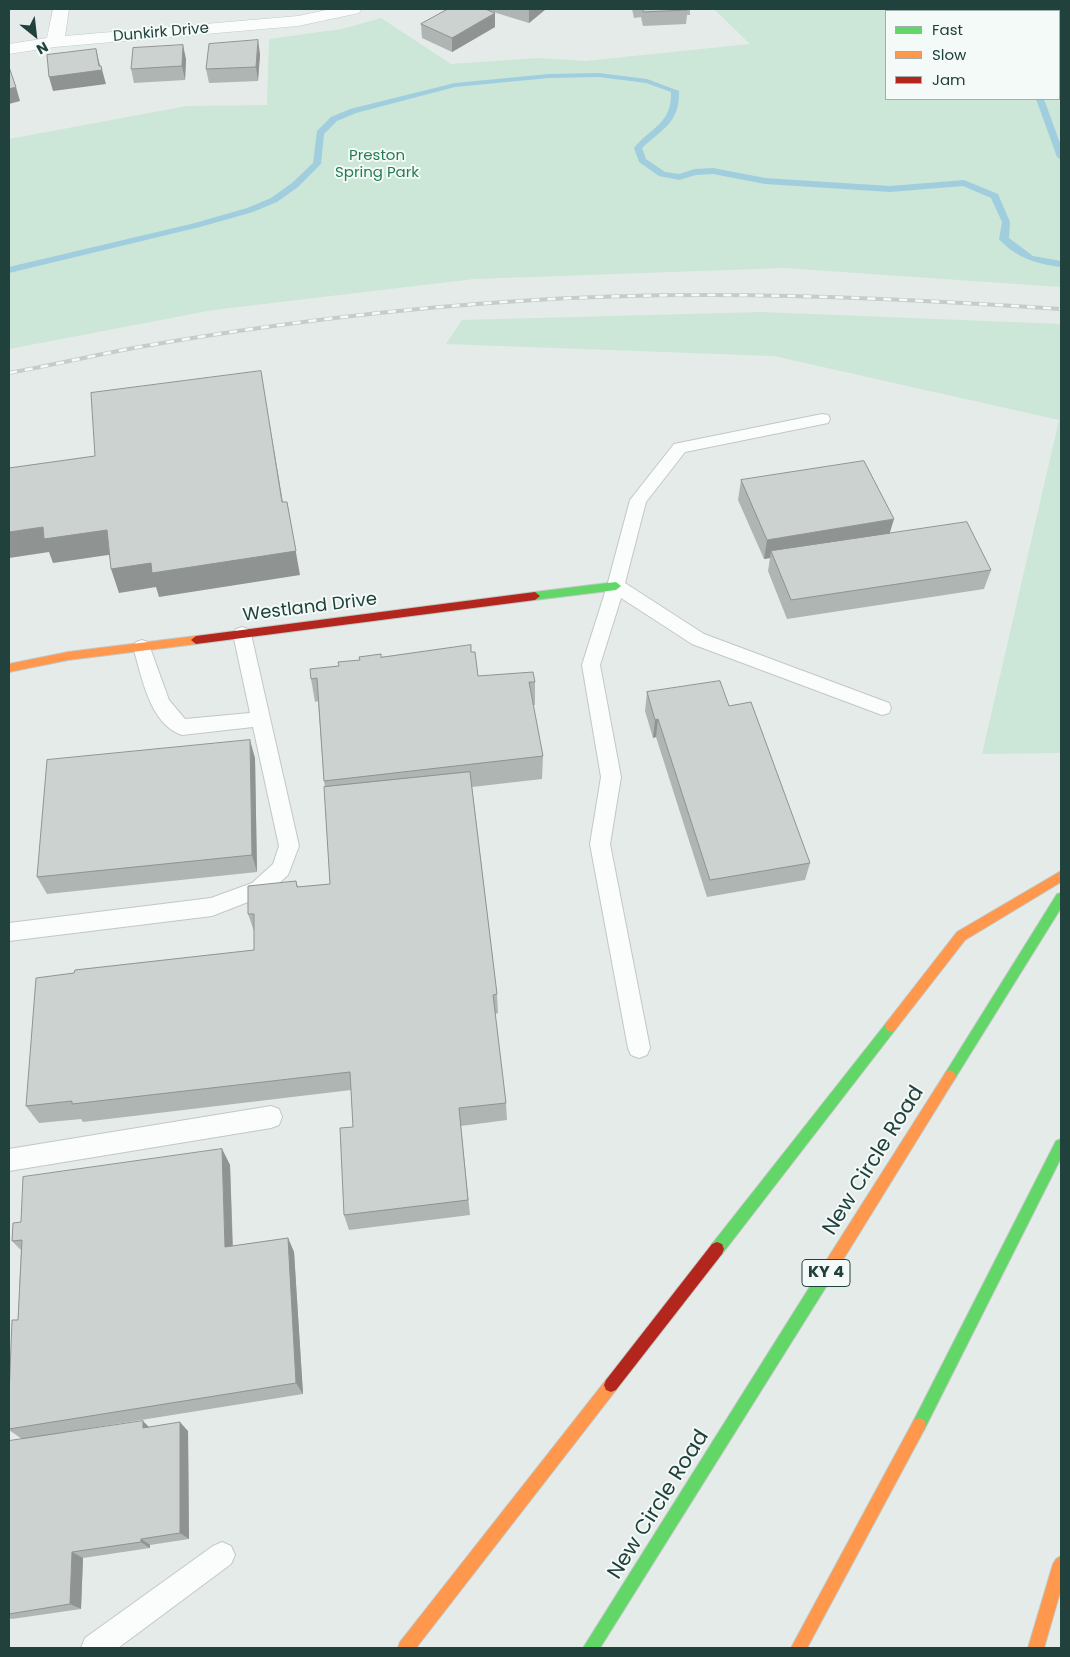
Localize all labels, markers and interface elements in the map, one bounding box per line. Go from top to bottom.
north arrow [10,10,60,60]
legend [885,10,1060,100]
text: Fast [932,19,963,40]
street label: Dunkirk Drive [112,20,210,46]
text: N [33,37,52,59]
text: Slow [932,44,966,65]
text: Jam [932,69,966,90]
park label: Preston Spring Park [335,147,419,182]
street label: Westland Drive [242,589,378,627]
street label: New Circle Road [818,1082,930,1240]
road number: KY 4 [802,1260,850,1286]
street label: New Circle Road [603,1426,715,1584]

